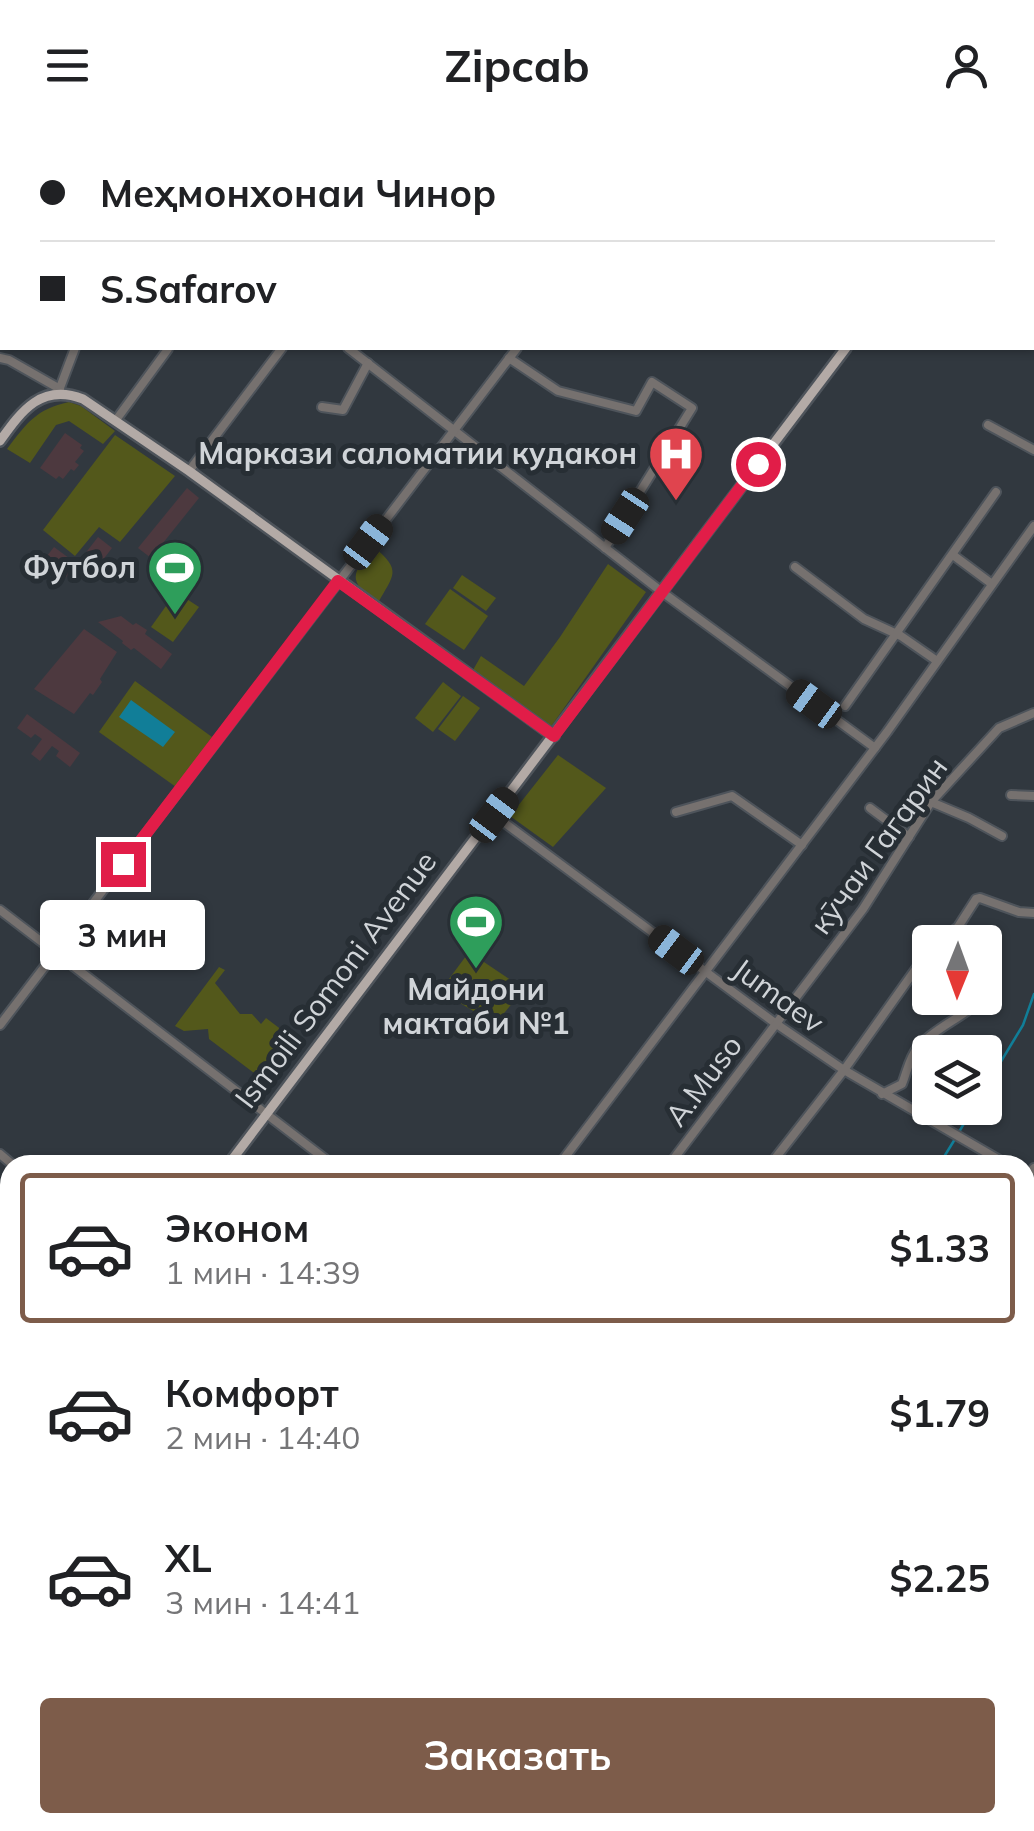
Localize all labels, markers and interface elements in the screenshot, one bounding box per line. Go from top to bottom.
text: Zipcab [444,37,590,93]
icon: menu [40,38,95,93]
icon: person [939,38,994,93]
text: Меҳмонхонаи Чинор [100,169,496,217]
text: S.Safarov [100,265,277,313]
hospital icon: Маркази саломатии кудакон [646,424,706,503]
place label: Маркази саломатии кудакон [198,434,637,472]
route start [736,442,781,487]
car [596,483,654,549]
car [338,509,398,575]
sports icon: Футбол [145,538,205,617]
place label: Футбол [23,548,136,586]
car [781,674,847,734]
street label: кӯчаи Гагарин [801,749,955,941]
car [464,782,524,848]
route end [101,842,146,887]
street label: Ismoili Somoni Avenue [226,843,444,1115]
sports icon: Майдони мактаби №1 [446,892,506,971]
callout: 3 мин [41,899,206,969]
text: 3 мин [78,915,167,955]
car [643,920,709,980]
north arrow [912,925,1002,1015]
map controls [912,925,1002,1125]
street label: Jumaev [726,949,832,1041]
place label: Майдони мактаби №1 [383,970,569,1042]
street label: A.Muso [657,1027,750,1134]
button: layers [912,1035,1002,1125]
icon: car [45,1203,135,1293]
text: Эконом [165,1204,309,1252]
text: $1.33 [889,1224,990,1272]
text: 1 мин · 14:39 [165,1252,360,1292]
icon: car [45,1368,135,1458]
text: Комфорт [165,1369,339,1417]
text: $1.79 [889,1389,990,1437]
text: 2 мин · 14:40 [165,1417,360,1457]
icon: car [45,1533,135,1623]
text: XL [165,1534,212,1582]
text: $2.25 [889,1554,990,1602]
text: 3 мин · 14:41 [165,1582,360,1622]
button: Заказать [40,1698,995,1813]

